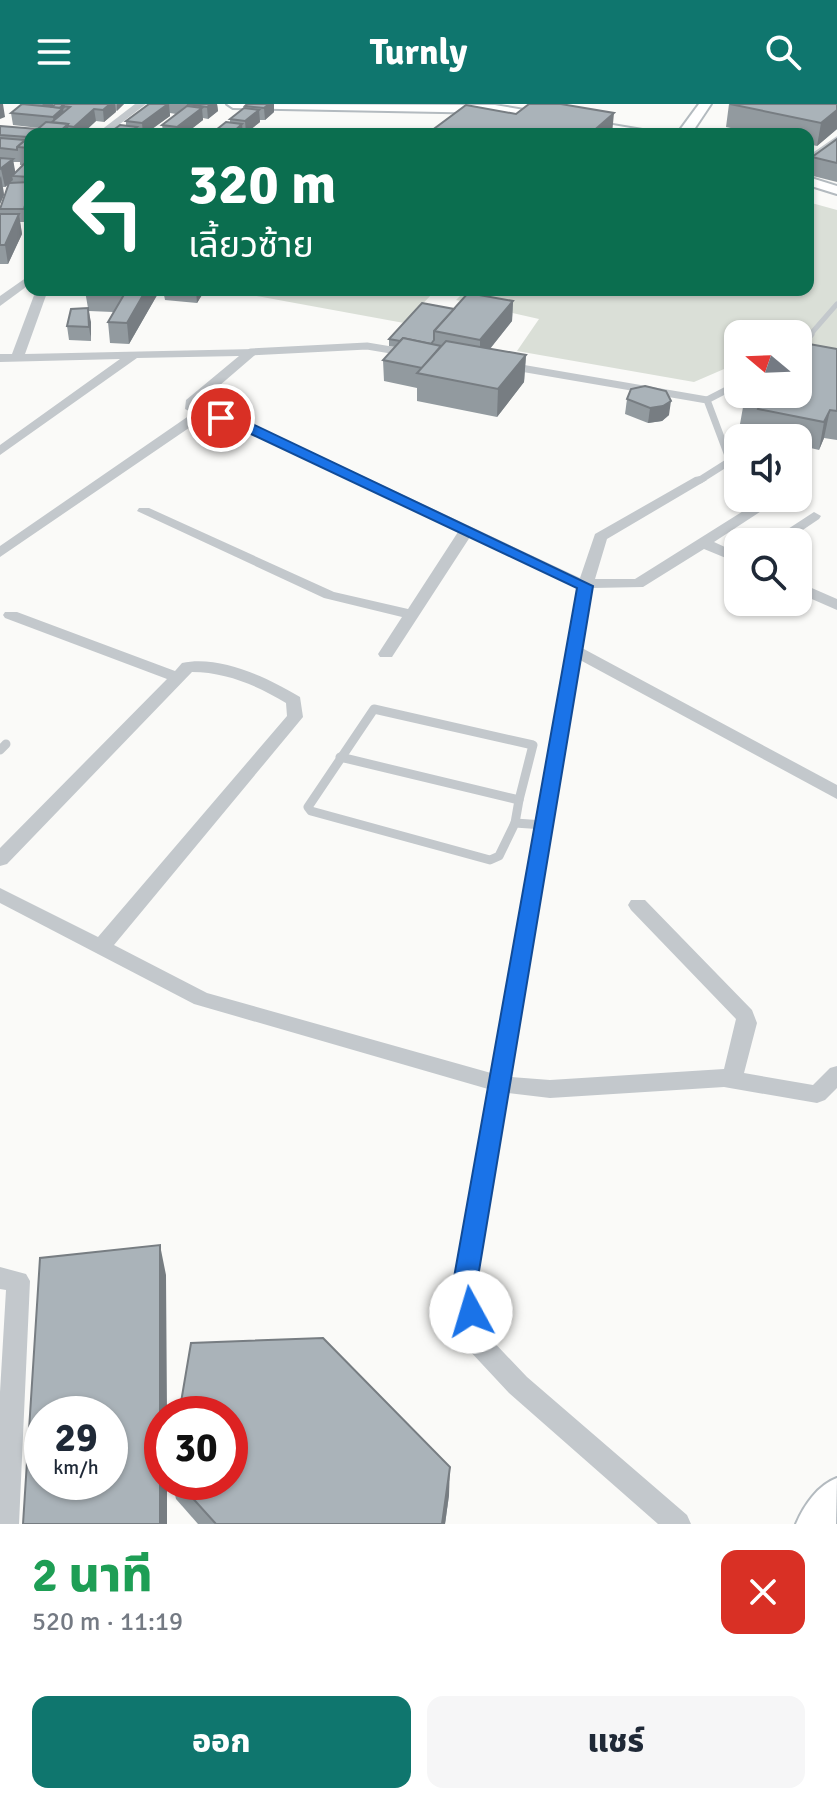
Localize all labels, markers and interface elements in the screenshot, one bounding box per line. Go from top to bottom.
icon: menu [32,30,76,74]
text: Turnly [370,30,467,75]
icon: search [761,30,805,74]
text: 320 m [188,150,336,219]
icon: left [56,160,160,264]
text: เลี้ยวซ้าย [188,223,314,268]
north arrow [724,320,812,408]
map controls [724,320,812,616]
pin [187,384,255,452]
icon: arrive [199,396,243,440]
button: sound [724,424,812,512]
button: search [724,528,812,616]
position arrow [429,1270,513,1354]
speed limit sign: 30 [144,1396,248,1500]
text: 29 [54,1413,98,1463]
text: km/h [53,1455,99,1480]
text: 2 นาที [32,1546,153,1605]
button: close [721,1550,805,1634]
text: 520 m · 11:19 [32,1606,183,1638]
button: ออก [32,1696,411,1788]
button: แชร์ [427,1696,805,1788]

